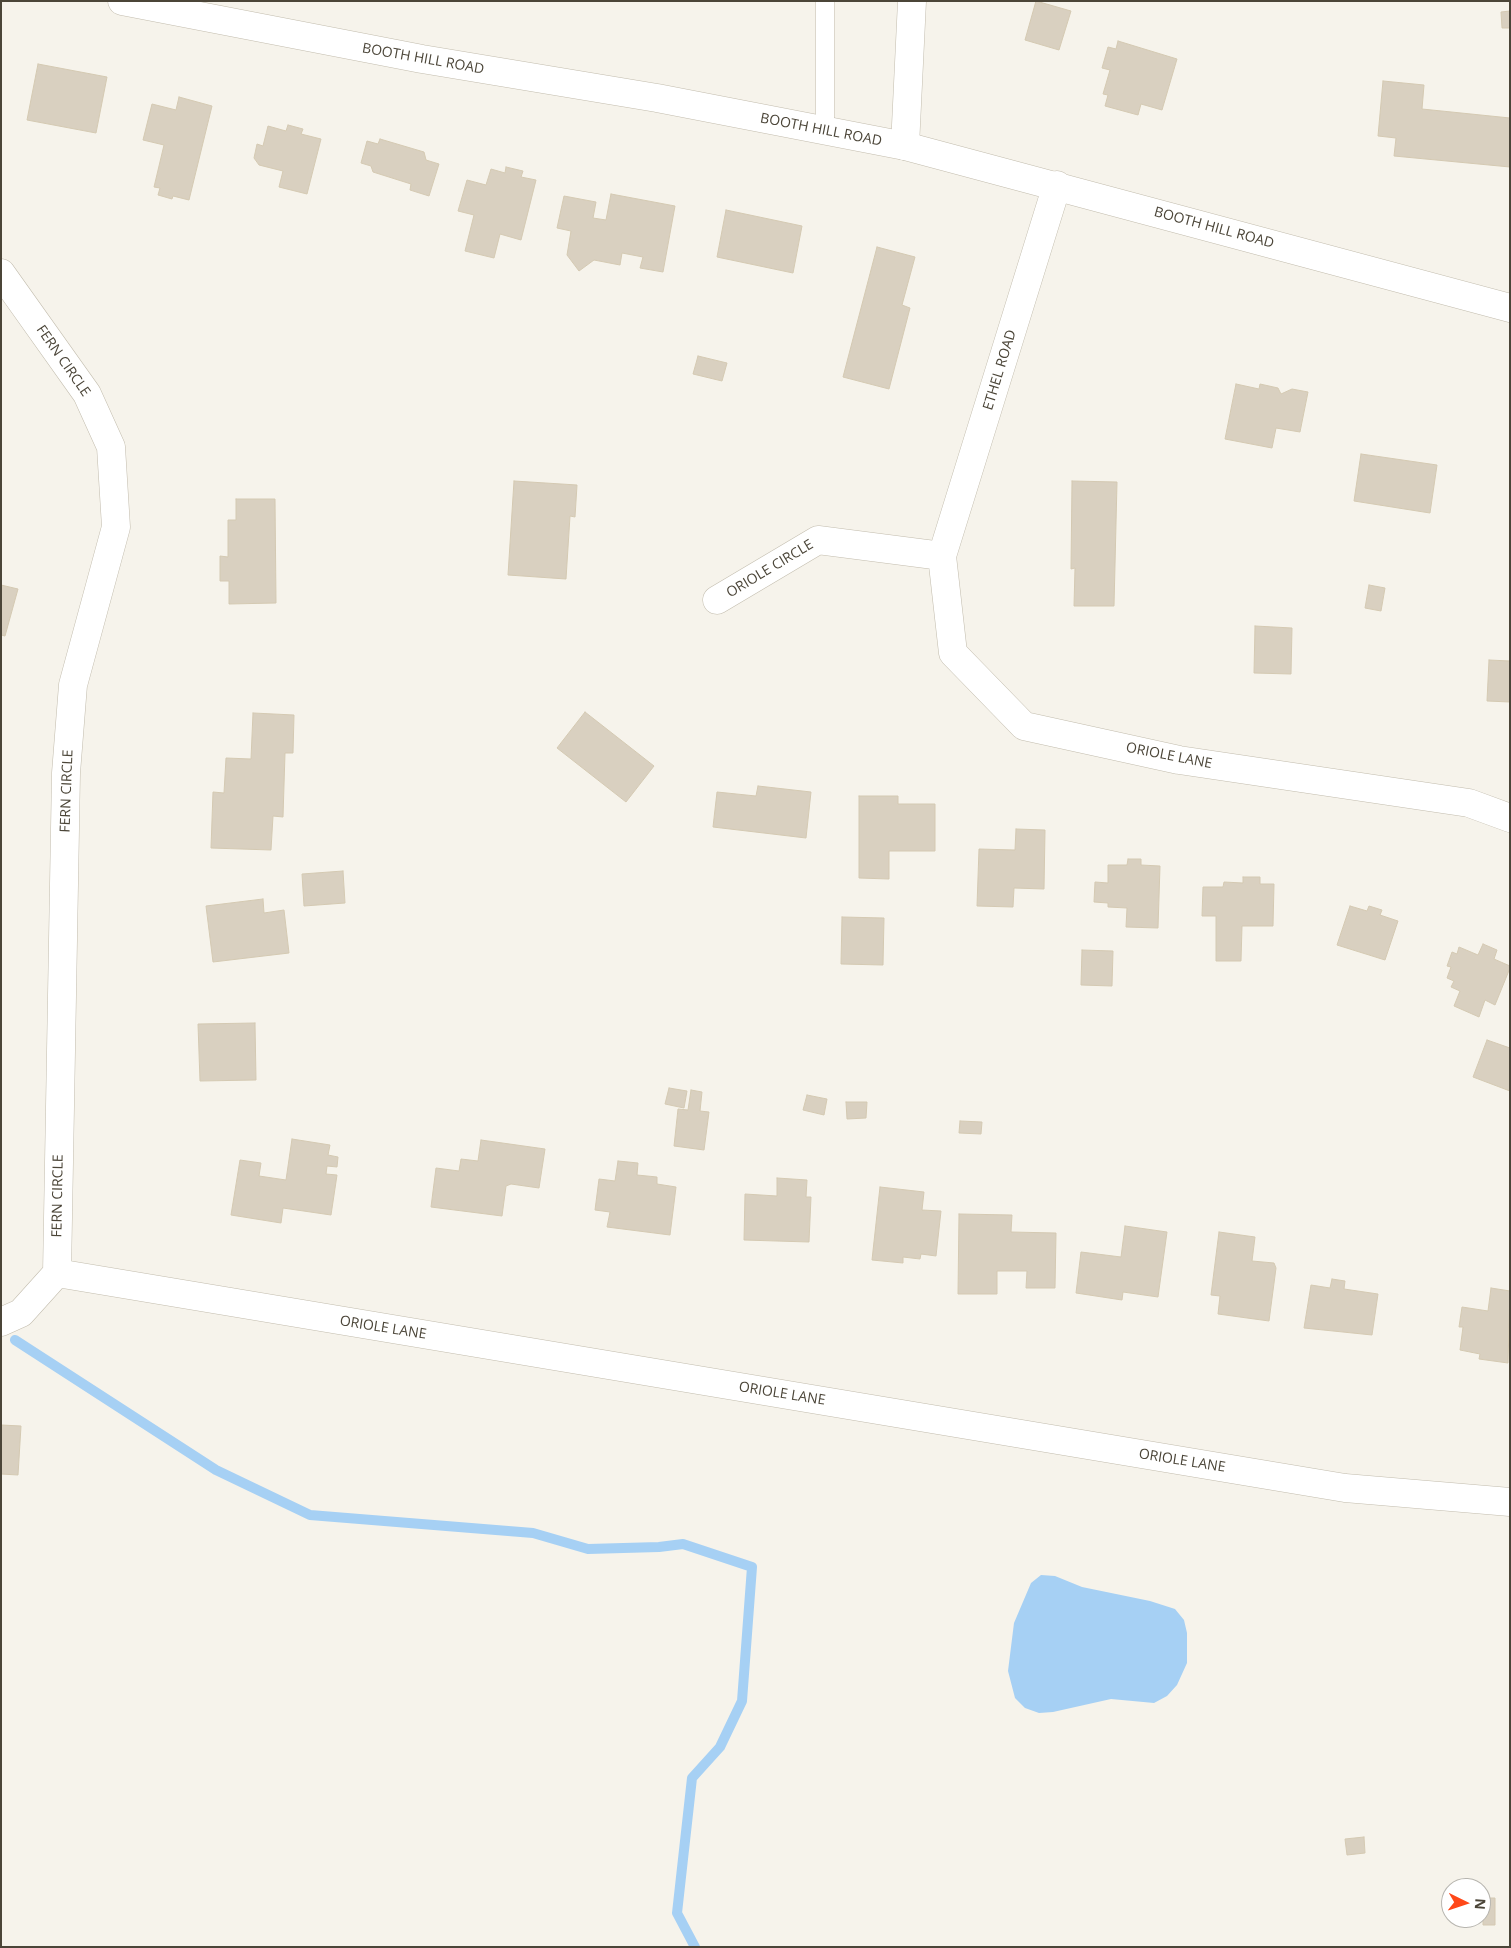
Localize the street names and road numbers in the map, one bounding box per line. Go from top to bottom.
street label: BOOTH HILL ROAD [361,40,485,78]
street label: BOOTH HILL ROAD [759,110,883,150]
street label: BOOTH HILL ROAD [1152,204,1276,252]
street label: FERN CIRCLE [32,322,94,400]
street label: ETHEL ROAD [980,328,1020,412]
street label: ORIOLE CIRCLE [724,536,816,602]
street label: ORIOLE LANE [1124,739,1214,773]
street label: FERN CIRCLE [57,749,77,833]
street label: FERN CIRCLE [49,1154,67,1238]
street label: ORIOLE LANE [338,1313,428,1343]
street label: ORIOLE LANE [737,1379,827,1409]
street label: ORIOLE LANE [1137,1446,1227,1476]

